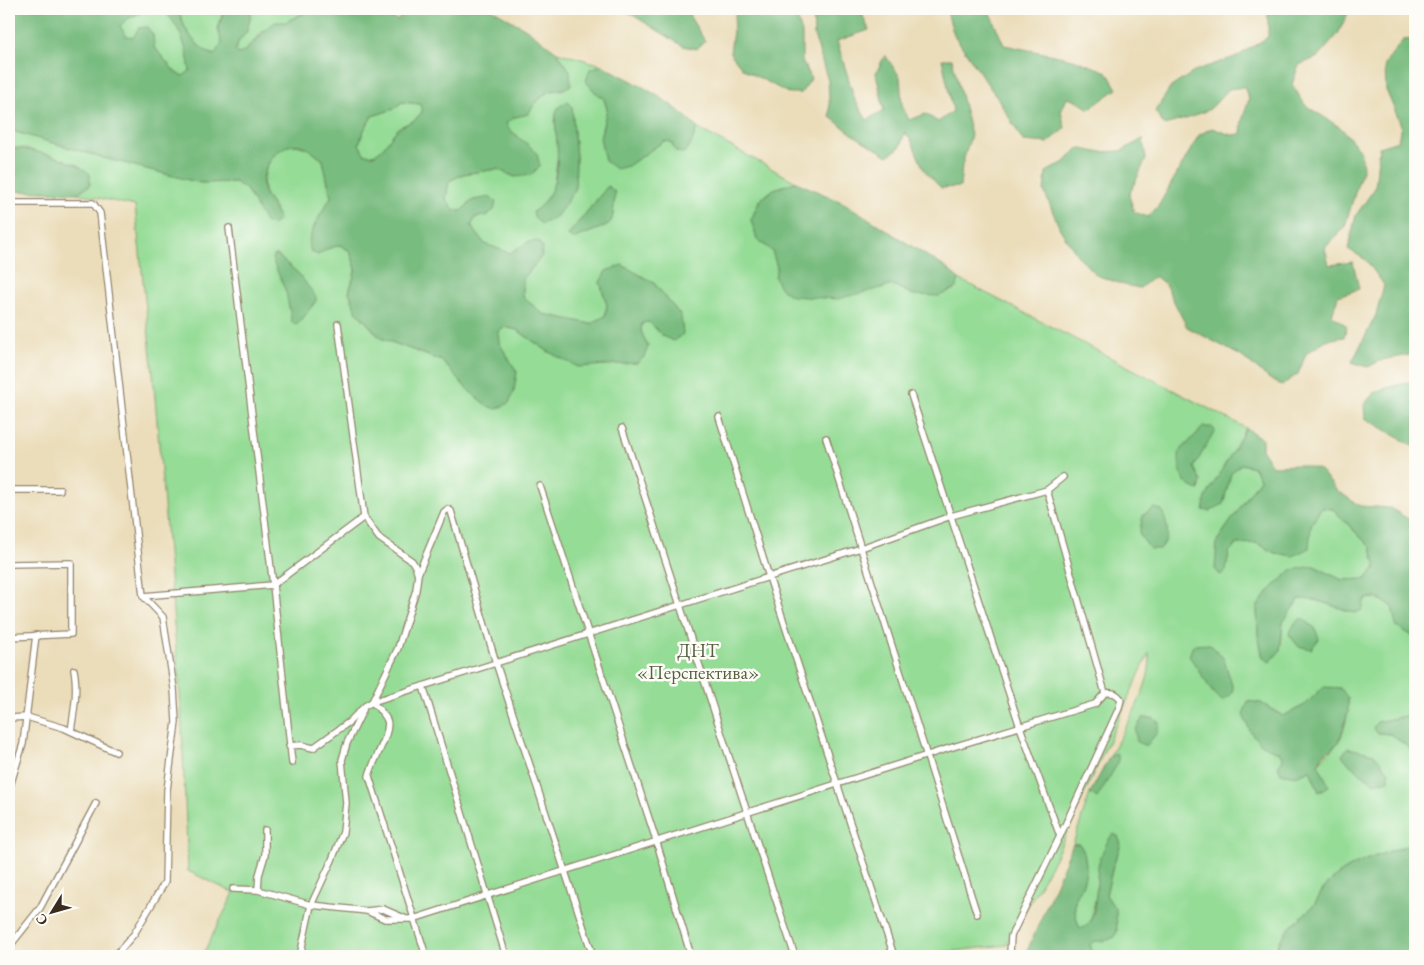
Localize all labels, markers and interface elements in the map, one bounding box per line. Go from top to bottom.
park label: ДНТ «Перспектива» [637,638,759,685]
north arrow [28,888,78,938]
text: С [31,910,52,929]

